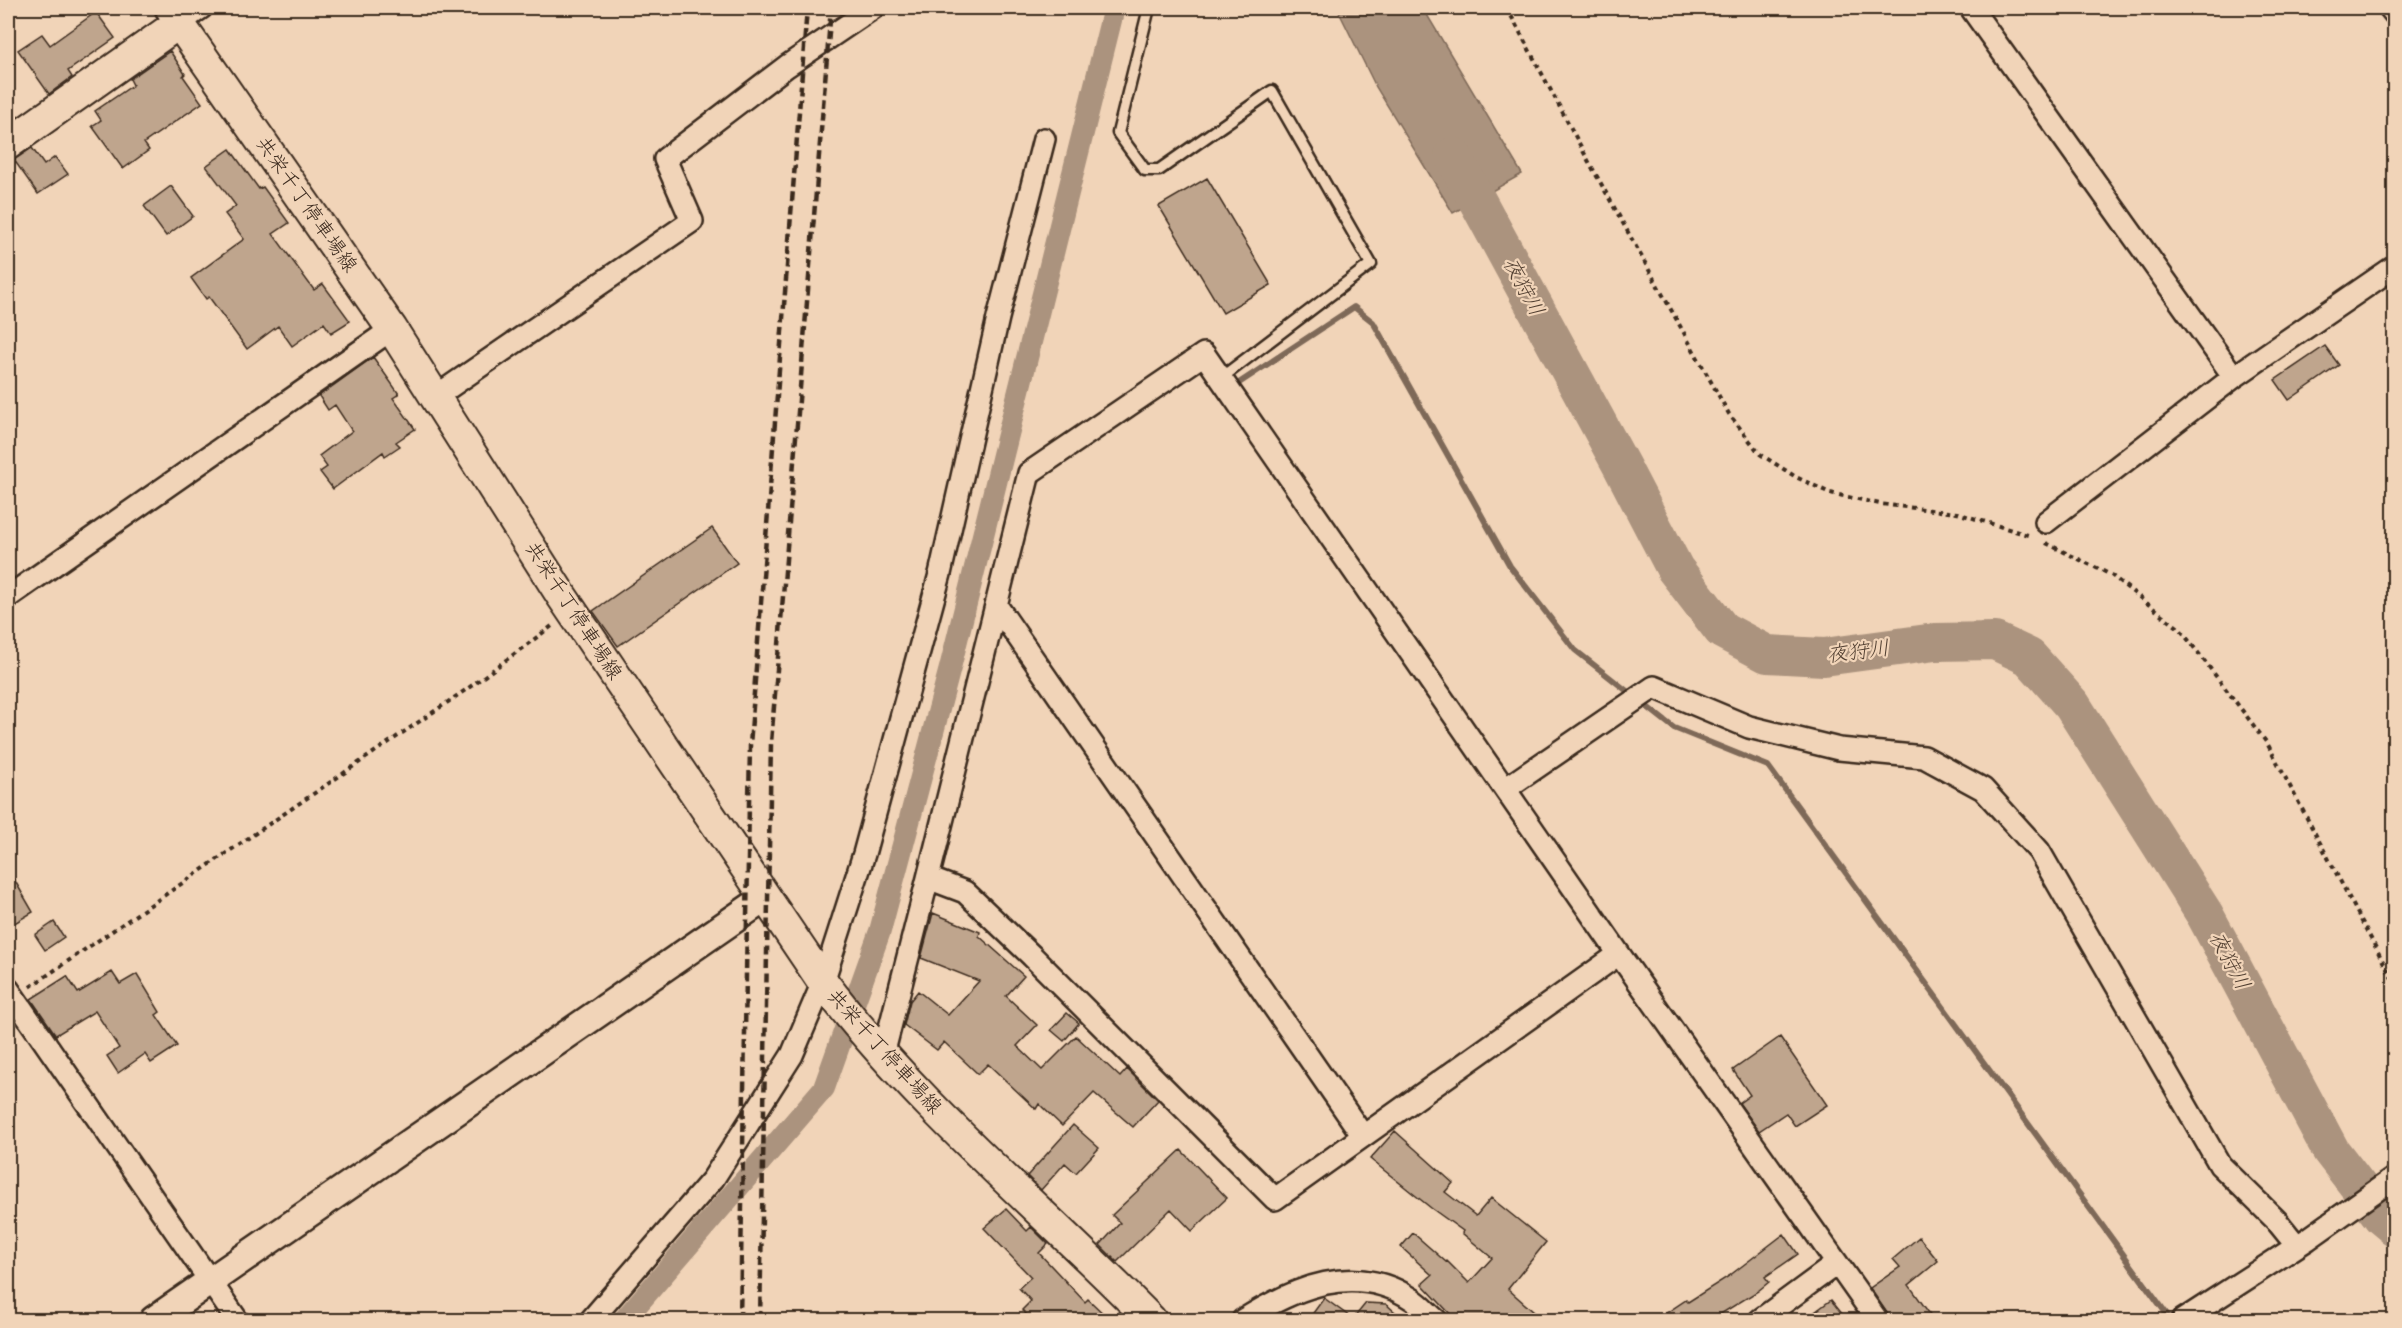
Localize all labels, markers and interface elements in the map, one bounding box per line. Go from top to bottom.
street label: 共栄千丁停車場線 [249,132,363,278]
water label: 夜狩川 [1496,253,1550,321]
street label: 共栄千丁停車場線 [518,537,628,685]
water label: 夜狩川 [1825,634,1891,670]
water label: 夜狩川 [2202,927,2256,995]
street label: 共栄千丁停車場線 [820,984,948,1120]

